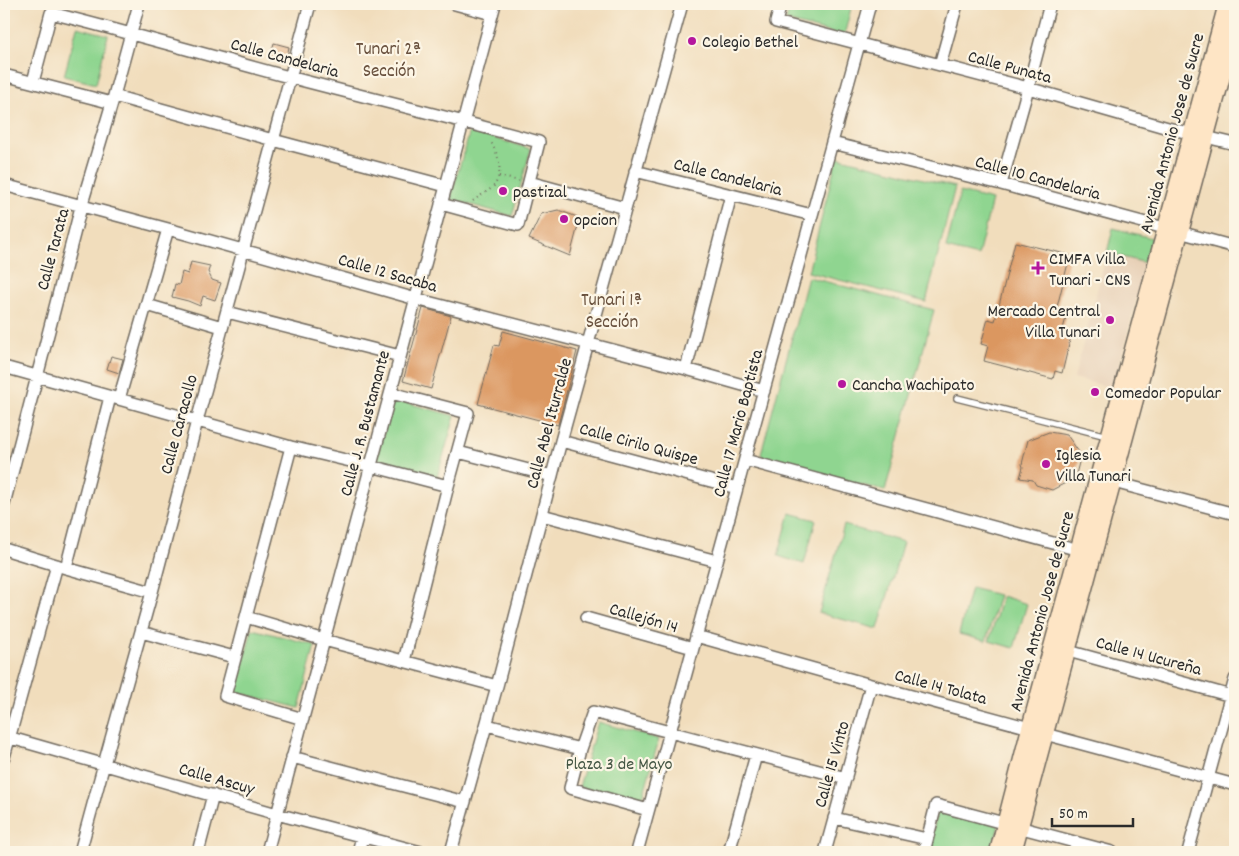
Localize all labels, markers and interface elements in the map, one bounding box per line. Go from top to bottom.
place label: Colegio Bethel [702,31,799,56]
street label: Avenida Antonio Jose de Sucre [1135,31,1212,237]
street label: Calle Candelaria [227,33,342,86]
marker: Colegio Bethel [686,35,698,47]
district label: Tunari 2ª Sección [356,37,422,86]
street label: Calle Punata [965,45,1055,92]
street label: Calle 10 Candelaria [972,151,1103,208]
street label: Calle Candelaria [670,153,785,204]
place label: pastizal [513,181,568,206]
marker: pastizal [497,185,509,197]
street label: Calle Tarata [31,205,77,293]
place label: opcion [574,209,617,234]
marker: opcion [558,213,570,225]
street label: Calle 12 Sacaba [335,248,440,301]
place label: CIMFA Villa Tunari - CNS [1049,248,1131,294]
marker: CIMFA Villa Tunari - CNS [1031,261,1045,275]
district label: Tunari 1ª Sección [581,288,643,337]
place label: Mercado Central Villa Tunari [987,300,1101,346]
marker: Mercado Central Villa Tunari [1104,314,1116,326]
street label: Calle 17 Mario Baptista [708,347,771,500]
street label: Calle J. R. Bustamante [335,348,398,499]
street label: Calle Abel Iturralde [521,355,580,492]
street label: Calle Caracollo [155,372,206,477]
place label: Cancha Wachipato [852,374,975,399]
marker: Cancha Wachipato [836,378,848,390]
place label: Comedor Popular [1105,382,1221,407]
marker: Comedor Popular [1089,386,1101,398]
street label: Calle Cirilo Quispe [576,418,701,473]
place label: Iglesia Villa Tunari [1056,444,1131,490]
marker: Iglesia Villa Tunari [1040,458,1052,470]
street label: Avenida Antonio Jose de Sucre [1005,509,1082,715]
street label: Callejón 14 [606,598,681,641]
street label: Calle 14 Ucureña [1093,631,1205,684]
street label: Calle 14 Tolata [891,664,990,713]
street label: Calle 15 Vinto [809,718,858,811]
park label: Plaza 3 de Mayo [565,753,673,778]
street label: Calle Ascuy [176,758,258,803]
scale bar [1052,796,1133,828]
text: 50 m [1059,804,1088,826]

